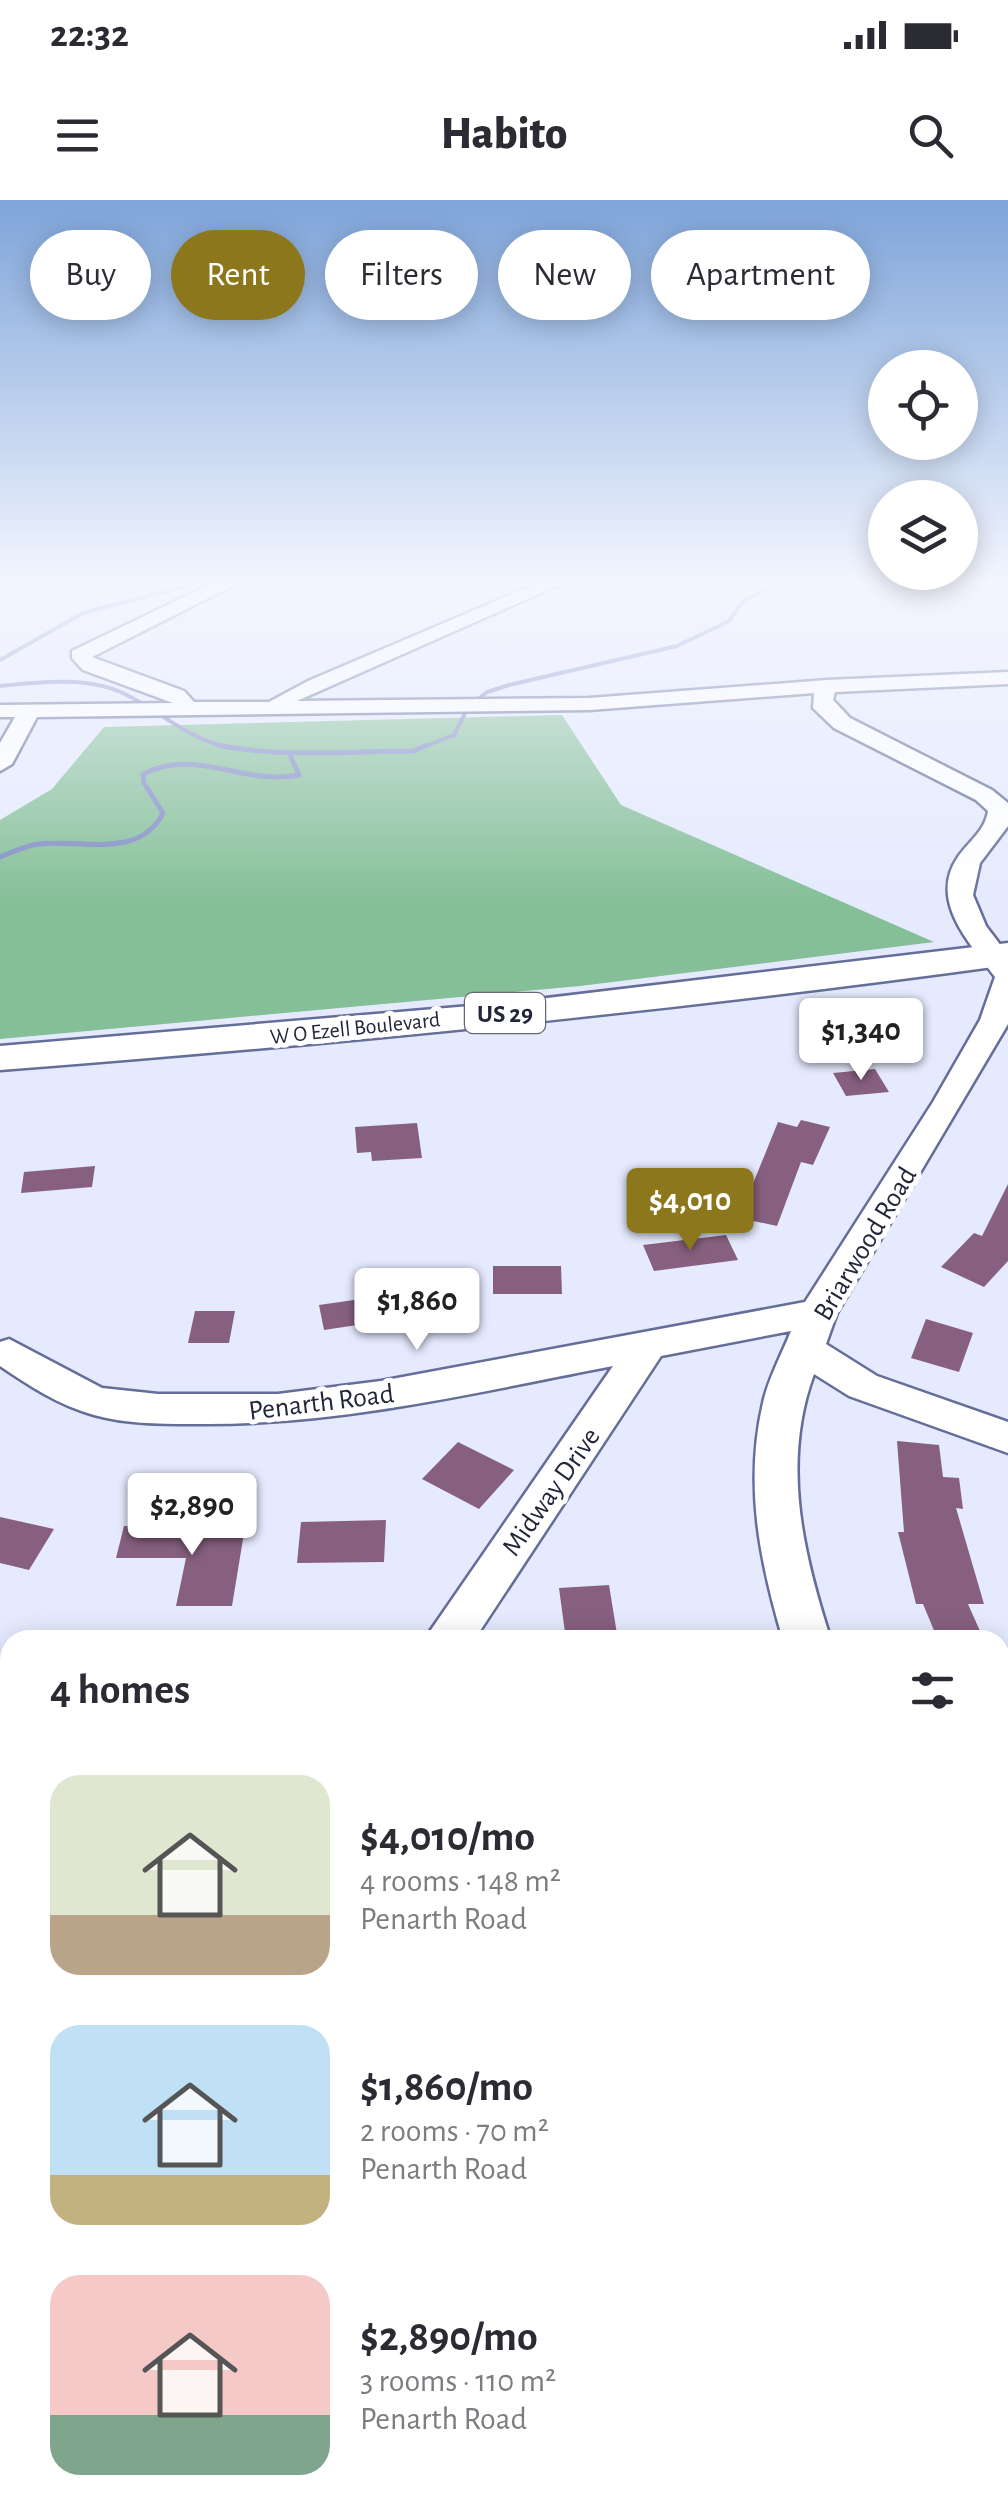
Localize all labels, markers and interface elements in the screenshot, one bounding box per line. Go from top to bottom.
text: 22:32 [50,16,129,54]
icon: menu [50,108,105,163]
icon: search [903,108,958,163]
text: Habito [441,112,567,157]
chip: Buy [30,230,151,320]
chip: Rent [171,230,305,320]
chip: Filters [325,230,478,320]
chip: New [498,230,631,320]
chip: Apartment [651,230,870,320]
map controls [868,350,978,590]
button: locate [868,350,978,460]
button: layers [868,480,978,590]
road number: US 29 [465,993,545,1033]
pin: $1,340 [780,998,942,1083]
street label: W O Ezell Boulevard [269,1008,441,1048]
text: $1,340 [821,1014,901,1046]
street label: Briarwood Road [809,1163,922,1326]
pin: $4,010 [609,1168,771,1253]
text: $4,010 [649,1184,731,1216]
pin: $1,860 [336,1268,498,1353]
text: $1,860 [376,1284,458,1316]
street label: Penarth Road [247,1380,396,1426]
street label: Midway Drive [497,1423,606,1561]
pin: $2,890 [111,1473,273,1558]
text: $2,890 [150,1489,234,1521]
icon: filters [905,1663,960,1718]
text: 4 homes [50,1669,190,1711]
icon: home [130,1815,250,1935]
text: $4,010/mo [360,1816,535,1858]
text: 4 rooms · 148 m² [360,1865,561,1897]
text: Penarth Road [360,1903,527,1935]
icon: home [130,2065,250,2185]
text: $1,860/mo [360,2066,533,2108]
text: 2 rooms · 70 m² [360,2115,549,2147]
text: Penarth Road [360,2153,527,2185]
icon: home [130,2315,250,2435]
text: $2,890/mo [360,2316,538,2358]
text: 3 rooms · 110 m² [360,2365,556,2397]
text: Penarth Road [360,2403,527,2435]

